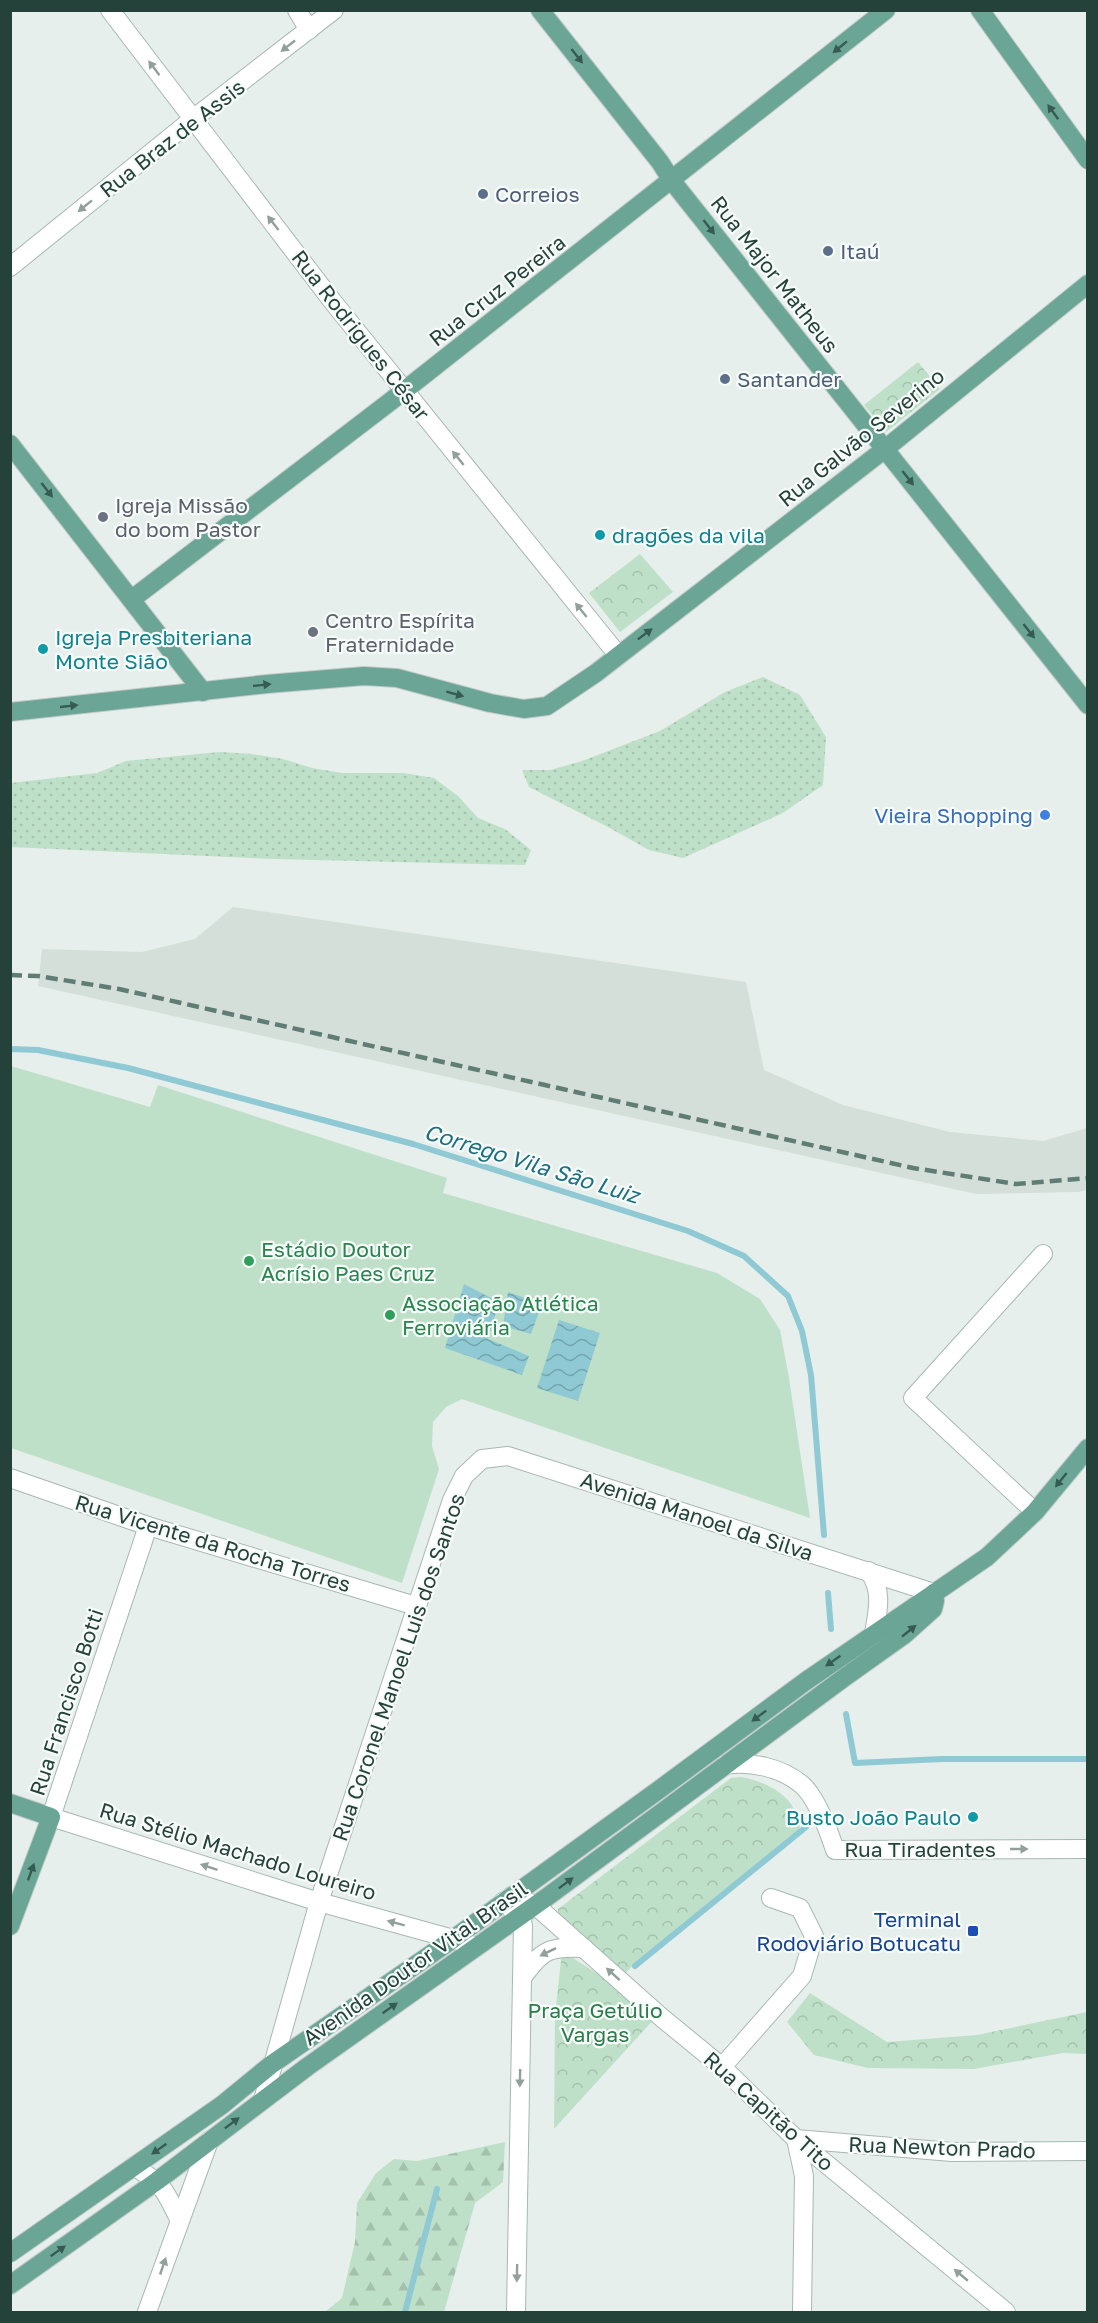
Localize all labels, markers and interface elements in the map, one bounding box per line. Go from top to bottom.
one-way arrow [280,40,295,52]
one-way arrow [833,40,848,53]
one-way arrow [570,49,582,64]
one-way arrow [148,60,160,76]
street label: Rua Braz de Assis [94,73,250,203]
one-way arrow [1047,105,1059,121]
place label: Correios [495,181,580,207]
marker: Correios [476,187,490,201]
street label: Rua Major Matheus [706,190,844,358]
one-way arrow [77,200,93,213]
one-way arrow [267,215,279,230]
one-way arrow [702,219,715,235]
street label: Rua Cruz Pereira [424,229,570,351]
place label: Itaú [840,238,880,264]
marker: Itaú [821,244,835,258]
street label: Rua Rodrigues César [286,245,436,425]
street label: Rua Galvão Severino [773,362,949,512]
place label: Santander [737,366,841,392]
marker: Santander [718,372,732,386]
one-way arrow [452,450,465,466]
one-way arrow [901,471,913,486]
one-way arrow [40,483,52,498]
place label: Igreja Missão do bom Pastor [115,492,261,542]
marker: Igreja Missão do bom Pastor [96,510,110,524]
place label: dragões da vila [612,522,765,548]
marker: dragões da vila [593,528,607,542]
one-way arrow [575,603,588,618]
place label: Centro Espírita Fraternidade [325,607,475,657]
one-way arrow [1023,623,1036,639]
place label: Igreja Presbiteriana Monte Sião [55,624,252,674]
marker: Centro Espírita Fraternidade [306,625,320,639]
one-way arrow [638,629,653,641]
marker: Igreja Presbiteriana Monte Sião [36,642,50,656]
one-way arrow [253,680,272,689]
one-way arrow [446,690,464,699]
one-way arrow [59,701,78,711]
place label: Vieira Shopping [874,802,1033,828]
marker: Vieira Shopping [1038,808,1052,822]
water label: Corrego Vila São Luiz [421,1117,645,1209]
place label: Estádio Doutor Acrísio Paes Cruz [261,1236,435,1286]
marker: Estádio Doutor Acrísio Paes Cruz [242,1254,256,1268]
place label: Associação Atlética Ferroviária [402,1290,599,1340]
marker: Associação Atlética Ferroviária [383,1308,397,1322]
street label: Avenida Manoel da Silva [577,1466,817,1566]
one-way arrow [1055,1472,1068,1488]
street label: Rua Vicente da Rocha Torres [72,1489,354,1597]
street label: Rua Coronel Manoel Luis dos Santos [326,1490,470,1844]
street label: Rua Francisco Botti [23,1605,109,1799]
one-way arrow [902,1625,917,1638]
one-way arrow [826,1655,842,1667]
one-way arrow [752,1709,767,1721]
street label: Rua Stélio Machado Loureiro [97,1796,379,1906]
place label: Busto João Paulo [786,1804,961,1830]
marker: Busto João Paulo [966,1810,980,1824]
street label: Rua Tiradentes [844,1836,996,1862]
one-way arrow [1010,1844,1029,1854]
one-way arrow [26,1862,36,1880]
one-way arrow [200,1862,218,1872]
street label: Avenida Doutor Vital Brasil [297,1875,533,2051]
one-way arrow [558,1877,574,1889]
place label: Terminal Rodoviário Botucatu [756,1906,961,1956]
one-way arrow [387,1918,405,1928]
marker: Terminal Rodoviário Botucatu [966,1924,980,1938]
one-way arrow [539,1948,556,1957]
one-way arrow [606,1968,621,1981]
park label: Praça Getúlio Vargas [527,1997,663,2047]
one-way arrow [382,2003,398,2014]
street label: Rua Capitão Tito [699,2046,839,2176]
one-way arrow [516,2068,525,2087]
one-way arrow [224,2117,240,2129]
street label: Rua Newton Prado [848,2131,1036,2163]
one-way arrow [151,2143,167,2155]
one-way arrow [50,2245,66,2257]
one-way arrow [159,2257,169,2275]
one-way arrow [512,2263,522,2282]
one-way arrow [953,2270,968,2282]

